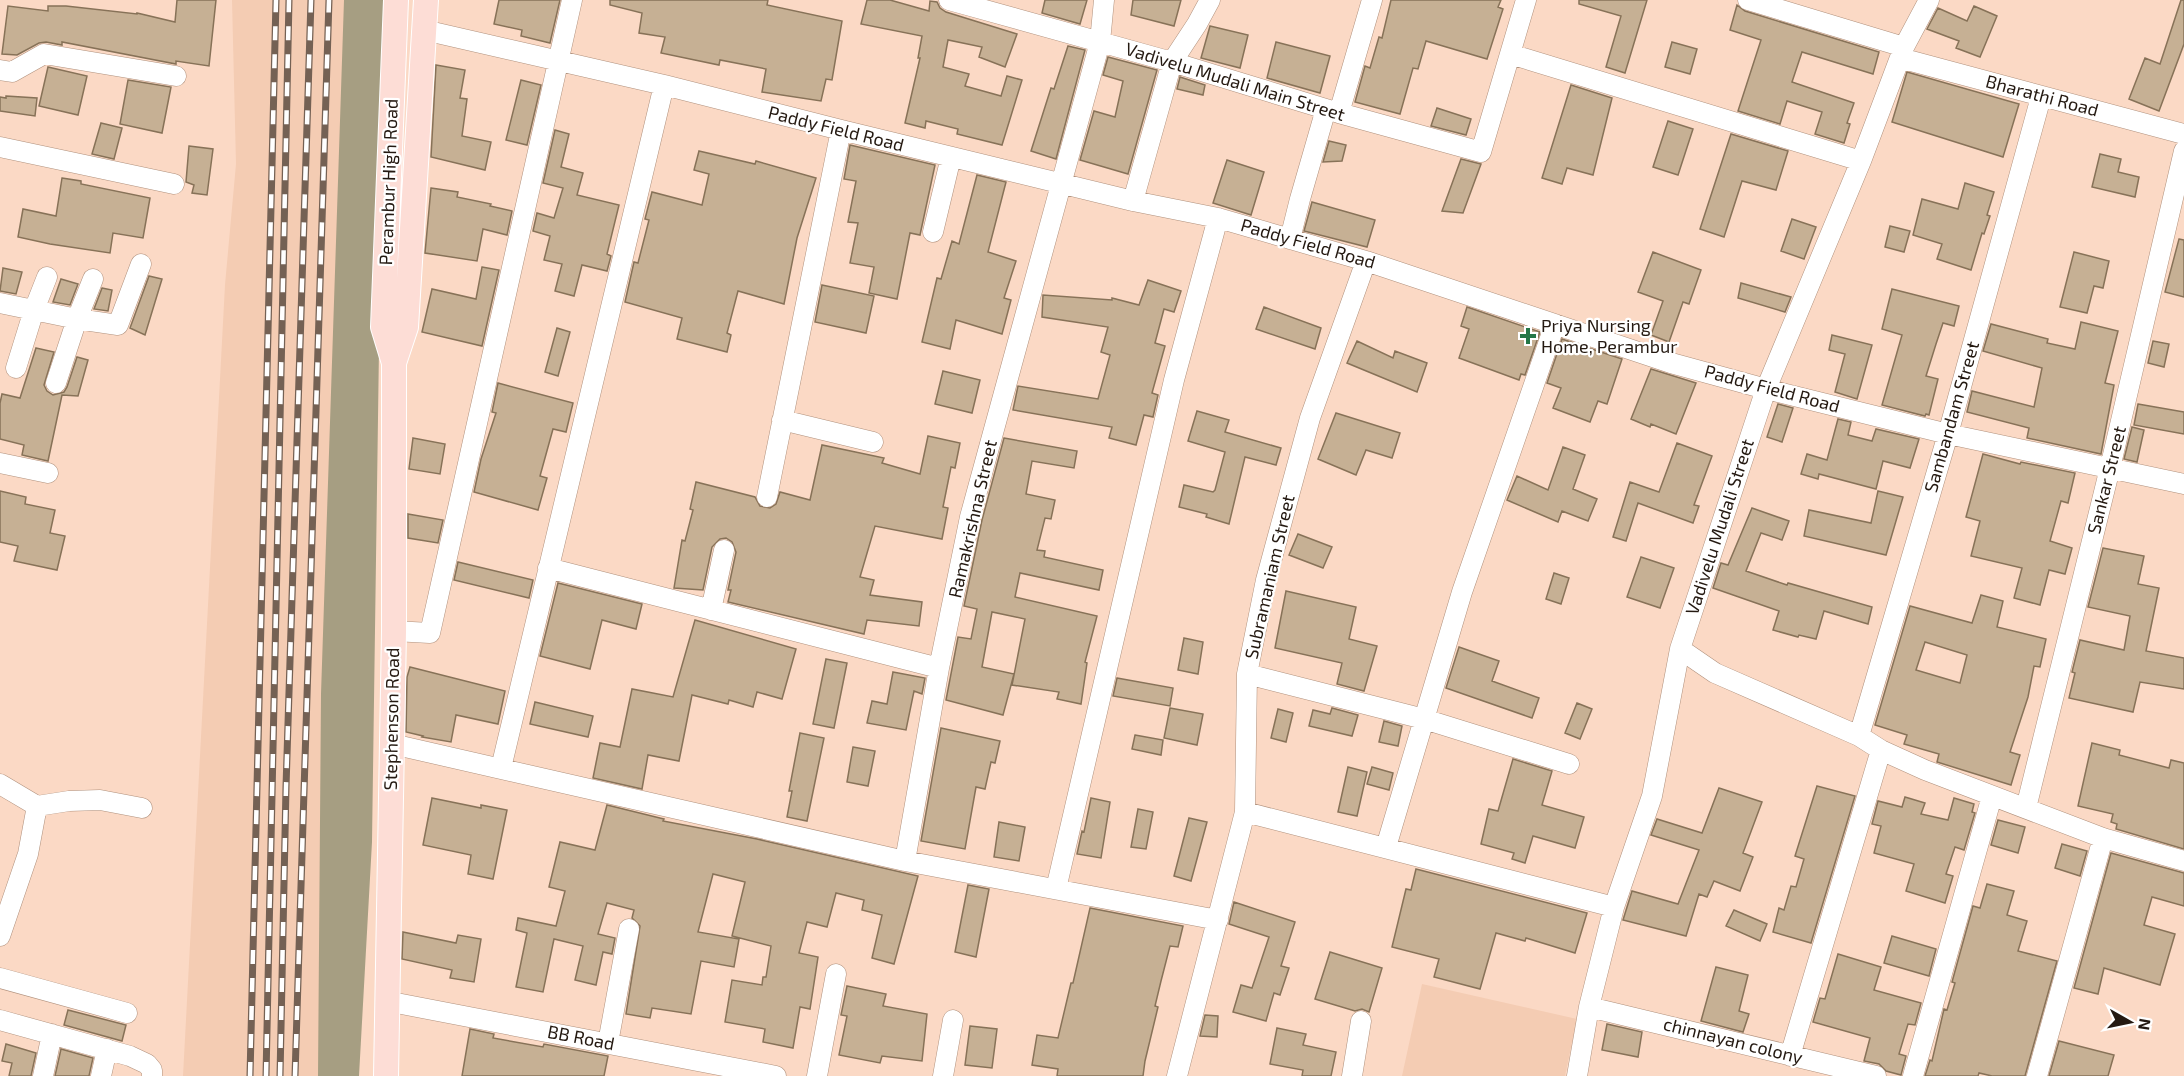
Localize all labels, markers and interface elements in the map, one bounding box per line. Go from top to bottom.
street label: Vadivelu Mudali Main Street [1123,37,1348,125]
street label: Bharathi Road [1983,69,2101,121]
street label: Perambur High Road [374,98,402,266]
street label: Paddy Field Road [766,101,906,156]
street label: Paddy Field Road [1238,213,1378,273]
place label: Priya Nursing Home, Perambur [1541,314,1678,357]
marker: Priya Nursing Home, Perambur [1519,327,1537,345]
street label: Sambandam Street [1919,338,1983,495]
street label: Paddy Field Road [1702,359,1842,417]
street label: Sankar Street [2082,423,2130,536]
street label: Vadivelu Mudali Street [1680,436,1758,618]
street label: Ramakrishna Street [943,437,1001,600]
street label: Subramaniam Street [1239,492,1299,661]
street label: Stephenson Road [379,647,403,791]
north arrow [2100,992,2160,1052]
street label: chinnayan colony [1661,1012,1806,1068]
text: N [2135,1017,2156,1032]
street label: BB Road [546,1020,617,1054]

